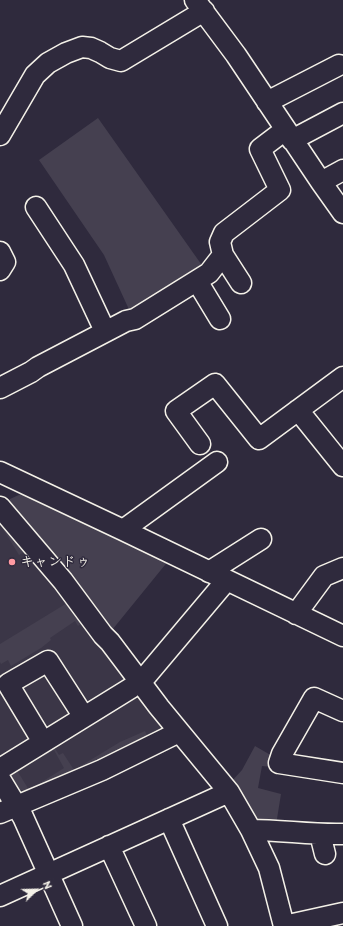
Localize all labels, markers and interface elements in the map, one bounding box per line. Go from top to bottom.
place label: キャンドゥ [20,554,90,570]
marker: キャンドゥ [7,557,17,567]
north arrow [16,870,56,910]
text: N [40,879,55,891]

